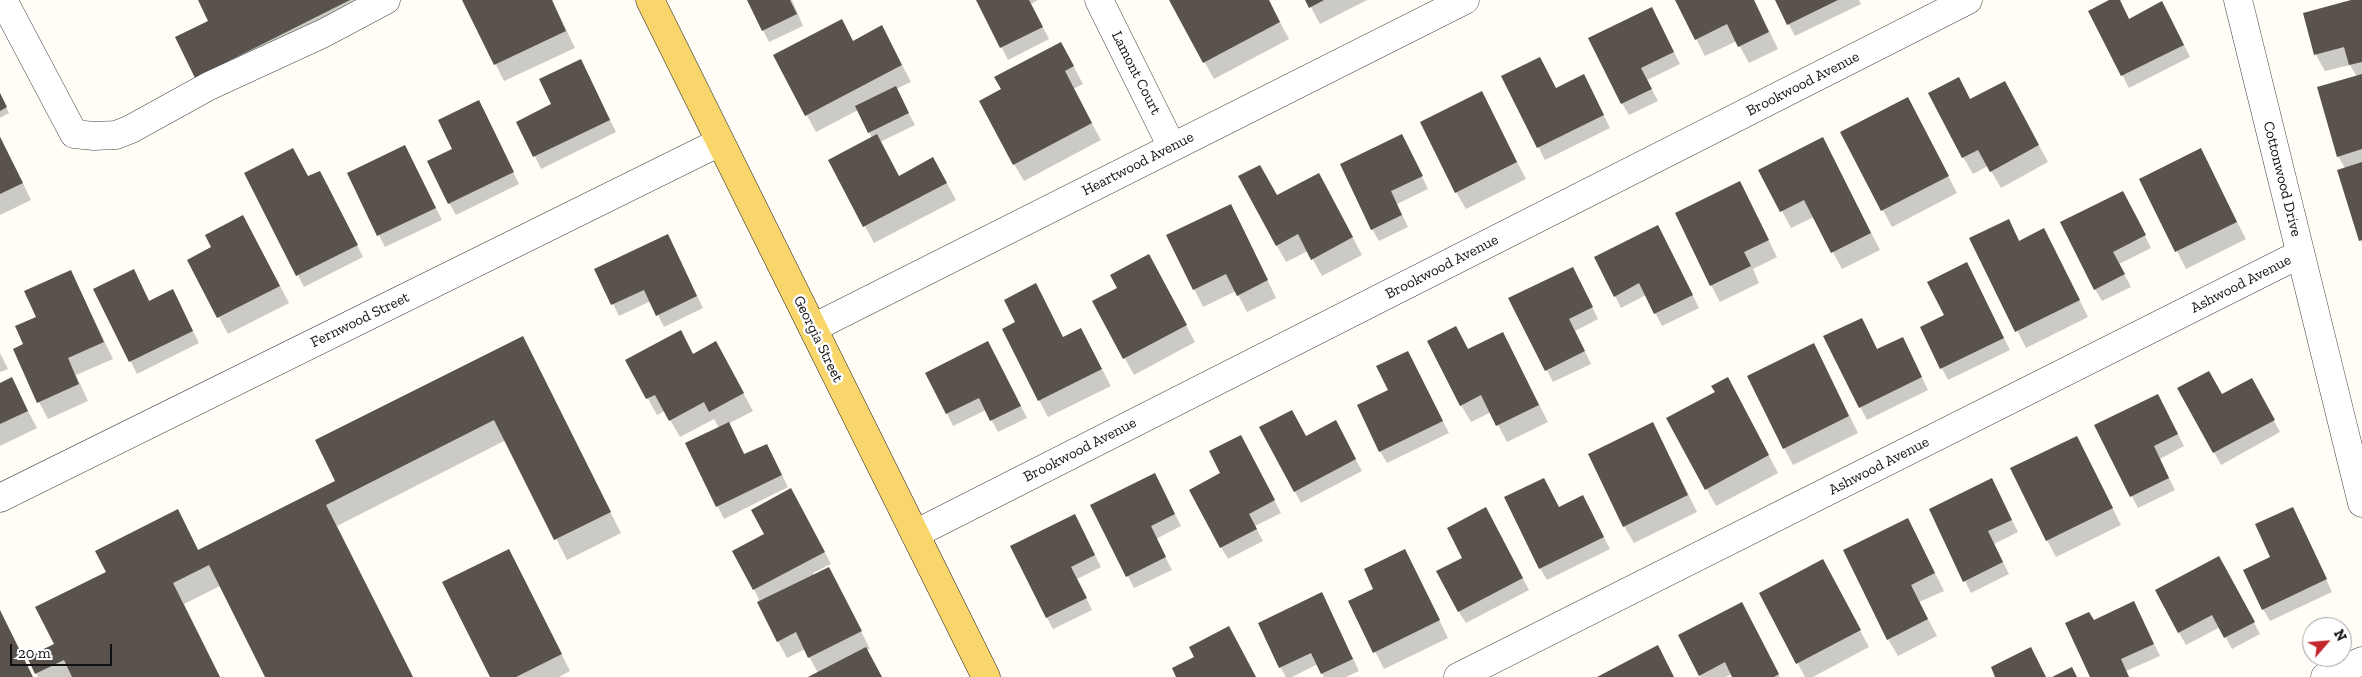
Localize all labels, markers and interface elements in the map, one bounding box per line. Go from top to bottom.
street label: Lamont Court [1107,28,1165,118]
street label: Brookwood Avenue [1743,48,1863,120]
street label: Cottonwood Drive [2259,119,2305,239]
street label: Heartwood Avenue [1079,128,1197,200]
street label: Brookwood Avenue [1382,231,1502,303]
street label: Ashwood Avenue [2188,251,2294,317]
street label: Fernwood Street [308,288,412,352]
street label: Georgia Street [789,293,847,385]
street label: Brookwood Avenue [1020,414,1140,486]
street label: Ashwood Avenue [1826,433,1932,499]
north arrow [2302,617,2352,667]
text: N [2330,627,2350,644]
scale bar [12,634,115,666]
text: 20 m [18,644,51,662]

